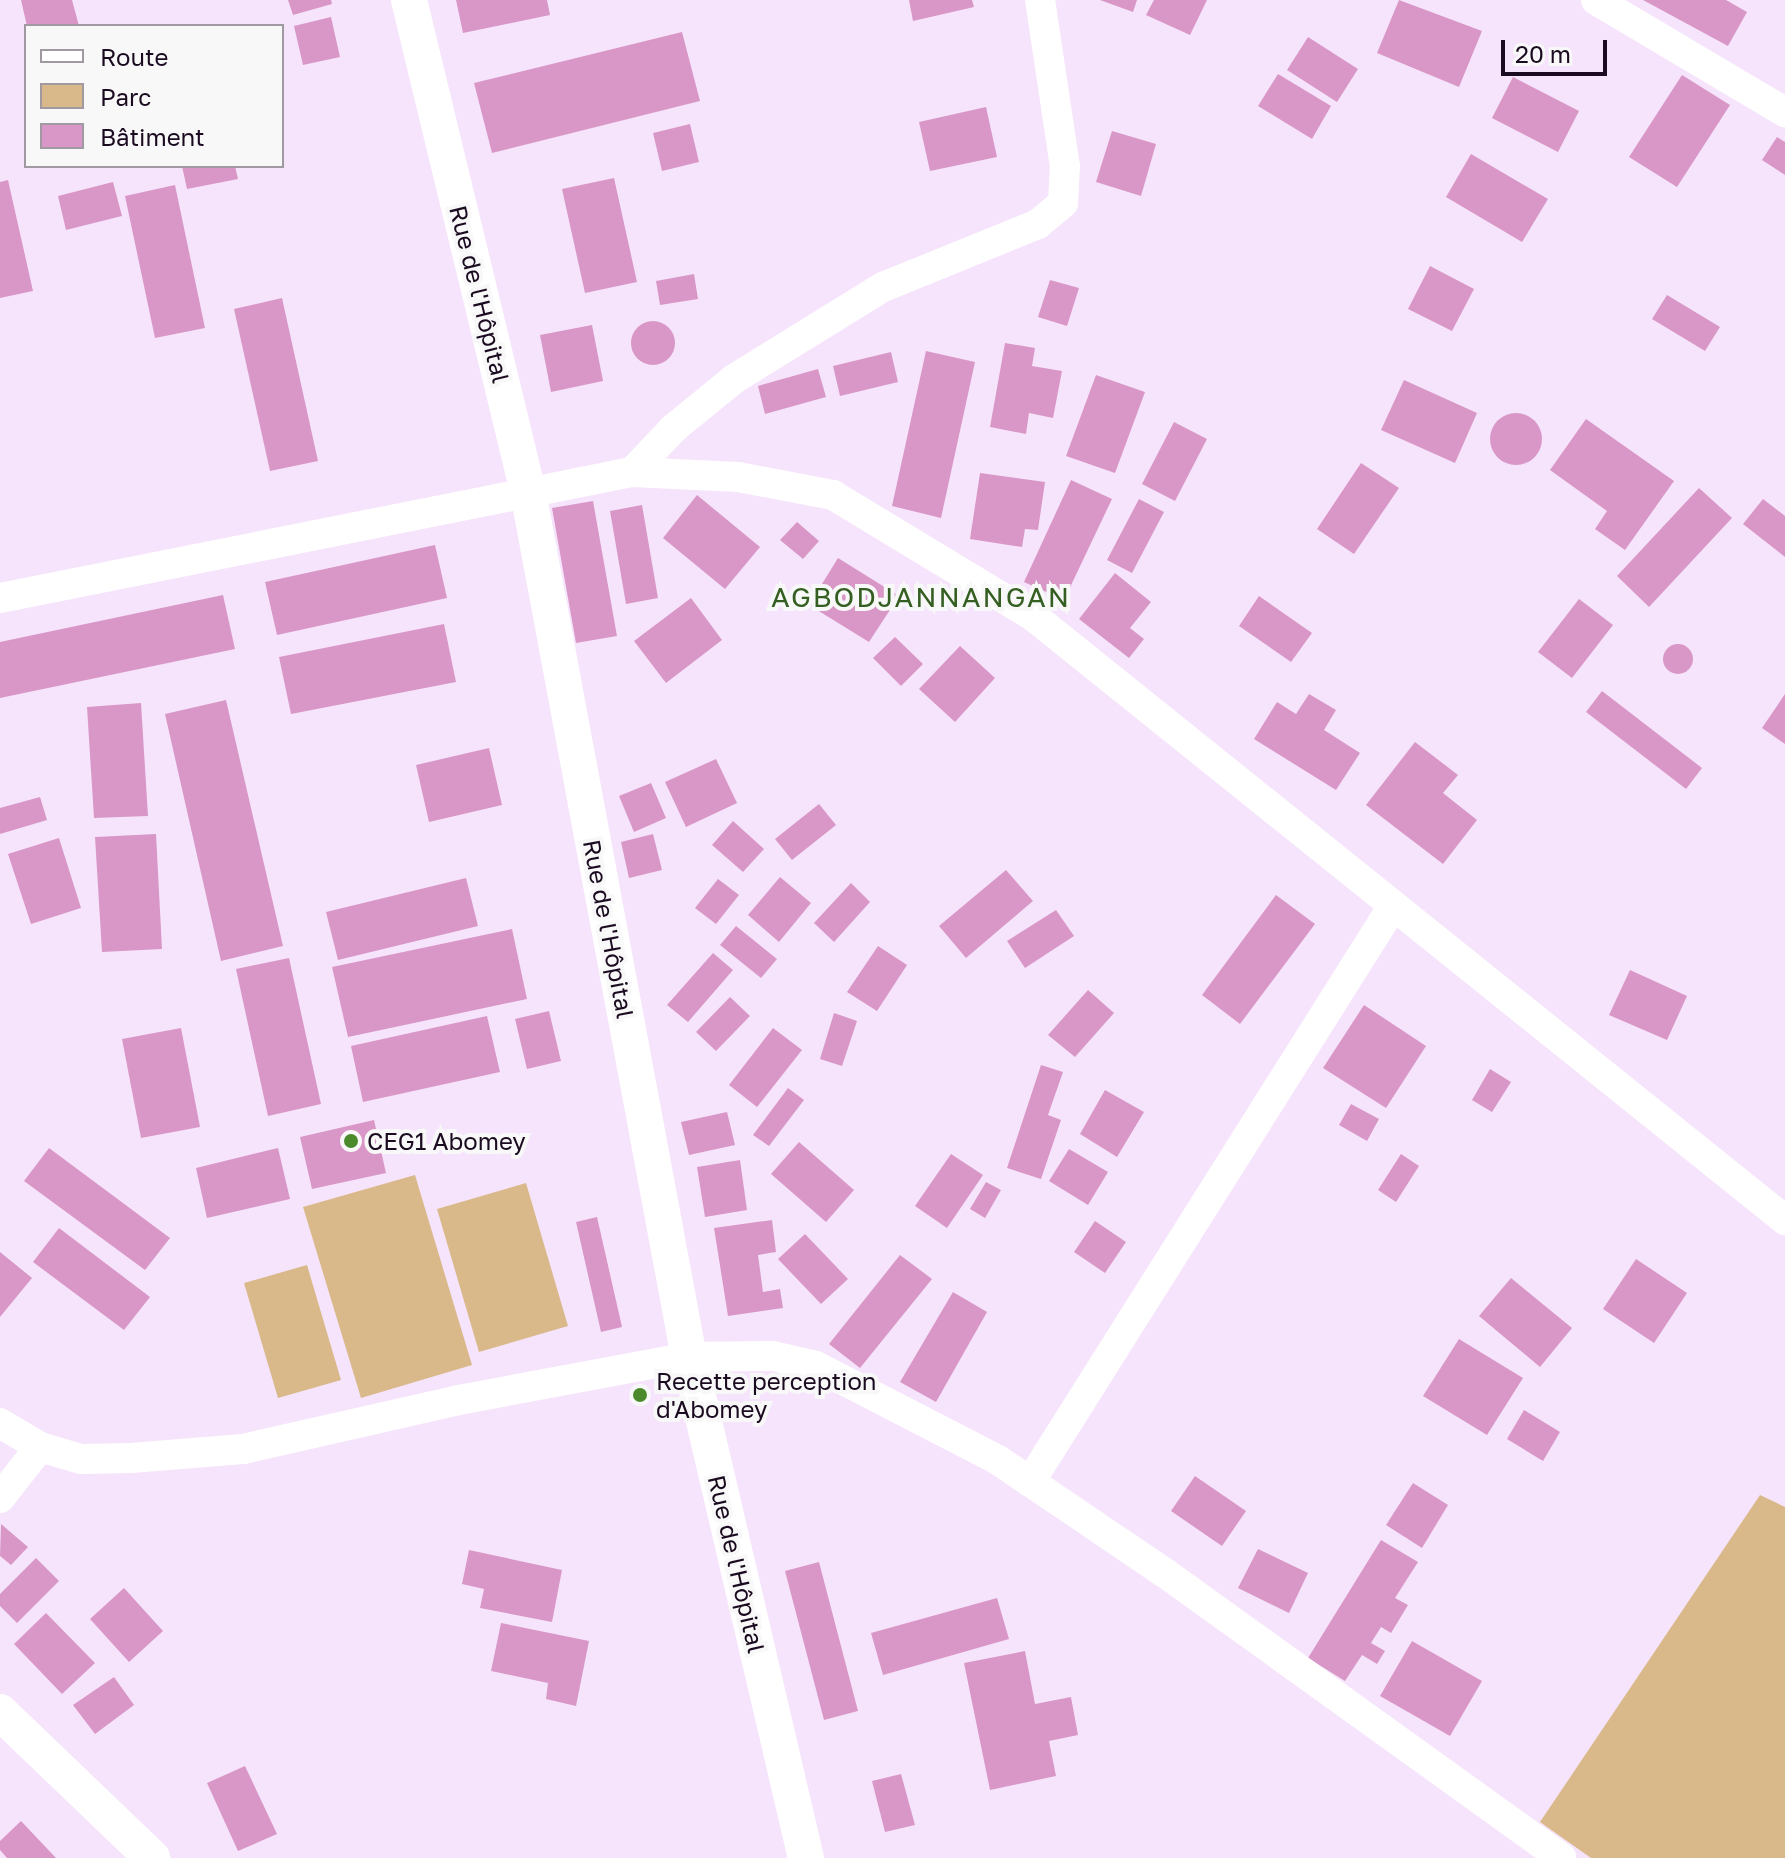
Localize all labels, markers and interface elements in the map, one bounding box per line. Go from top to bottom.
legend [24,24,284,168]
scale bar [1505,24,1611,74]
text: 20 m [1515,39,1571,68]
text: Route [100,42,169,71]
text: Parc [100,82,151,111]
text: Bâtiment [100,122,205,151]
street label: Rue de l'Hôpital [444,202,516,386]
district label: AGBODJANNANGAN [771,580,1071,614]
street label: Rue de l'Hôpital [578,837,640,1021]
place label: CEG1 Abomey [367,1127,526,1155]
marker: CEG1 Abomey [342,1132,360,1150]
place label: Recette perception d'Abomey [656,1367,877,1423]
marker: Recette perception d'Abomey [631,1386,649,1404]
street label: Rue de l'Hôpital [703,1472,771,1656]

